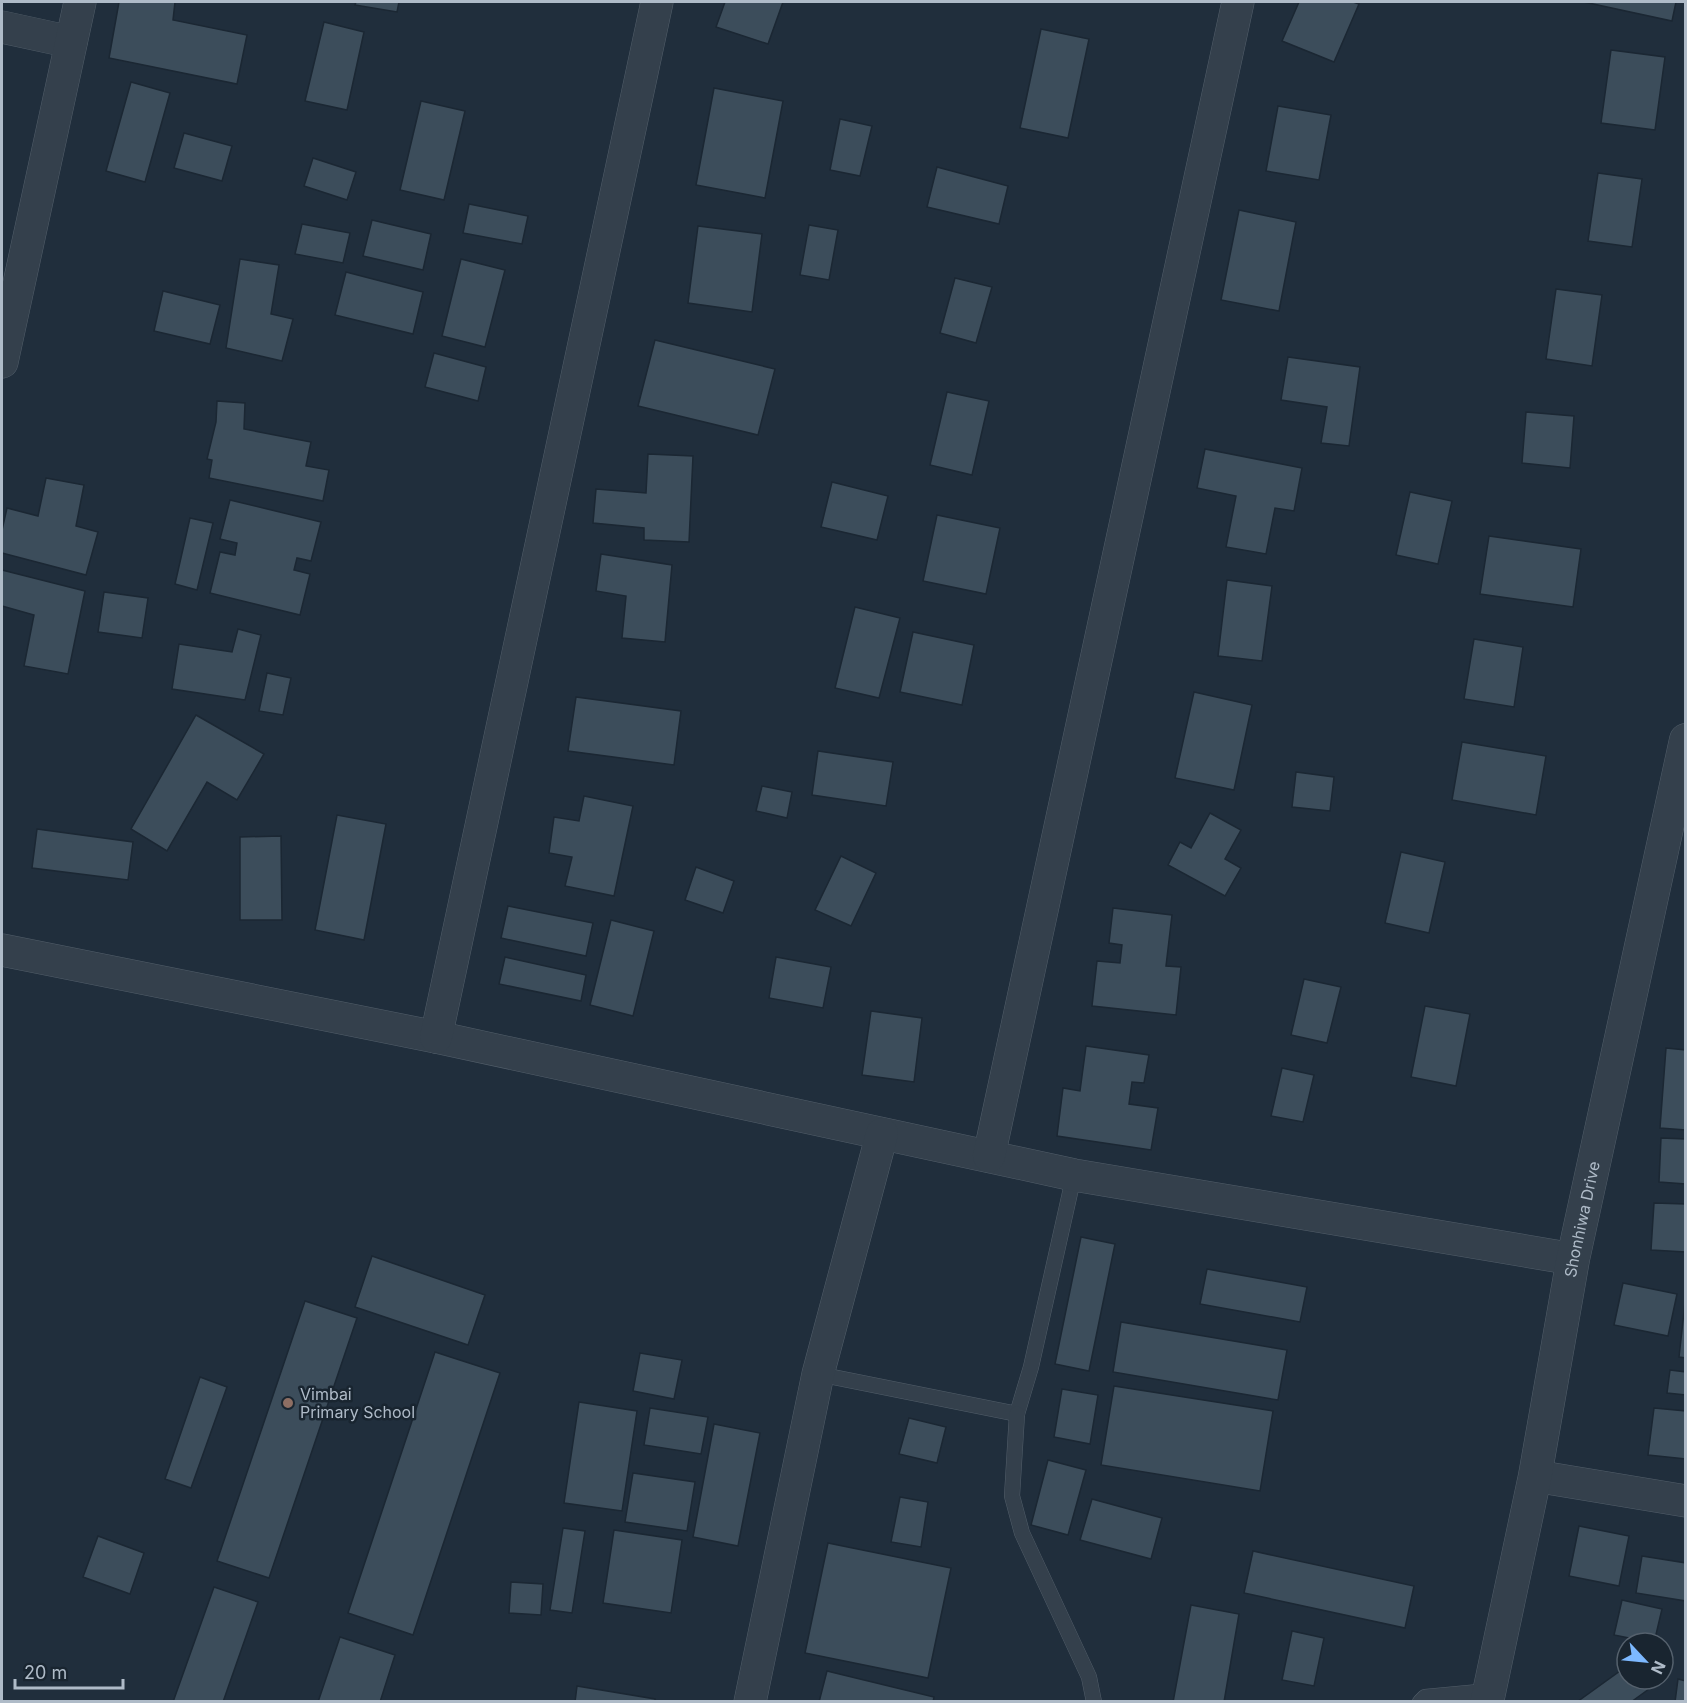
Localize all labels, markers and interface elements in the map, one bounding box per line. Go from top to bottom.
street label: Shonhiwa Drive [1560,1159,1604,1279]
place label: Vimbai Primary School [300,1384,415,1422]
marker: Vimbai Primary School [281,1396,295,1410]
north arrow [1615,1631,1675,1691]
scale bar [15,1652,123,1690]
text: N [1647,1658,1670,1677]
text: 20 m [24,1662,67,1683]

